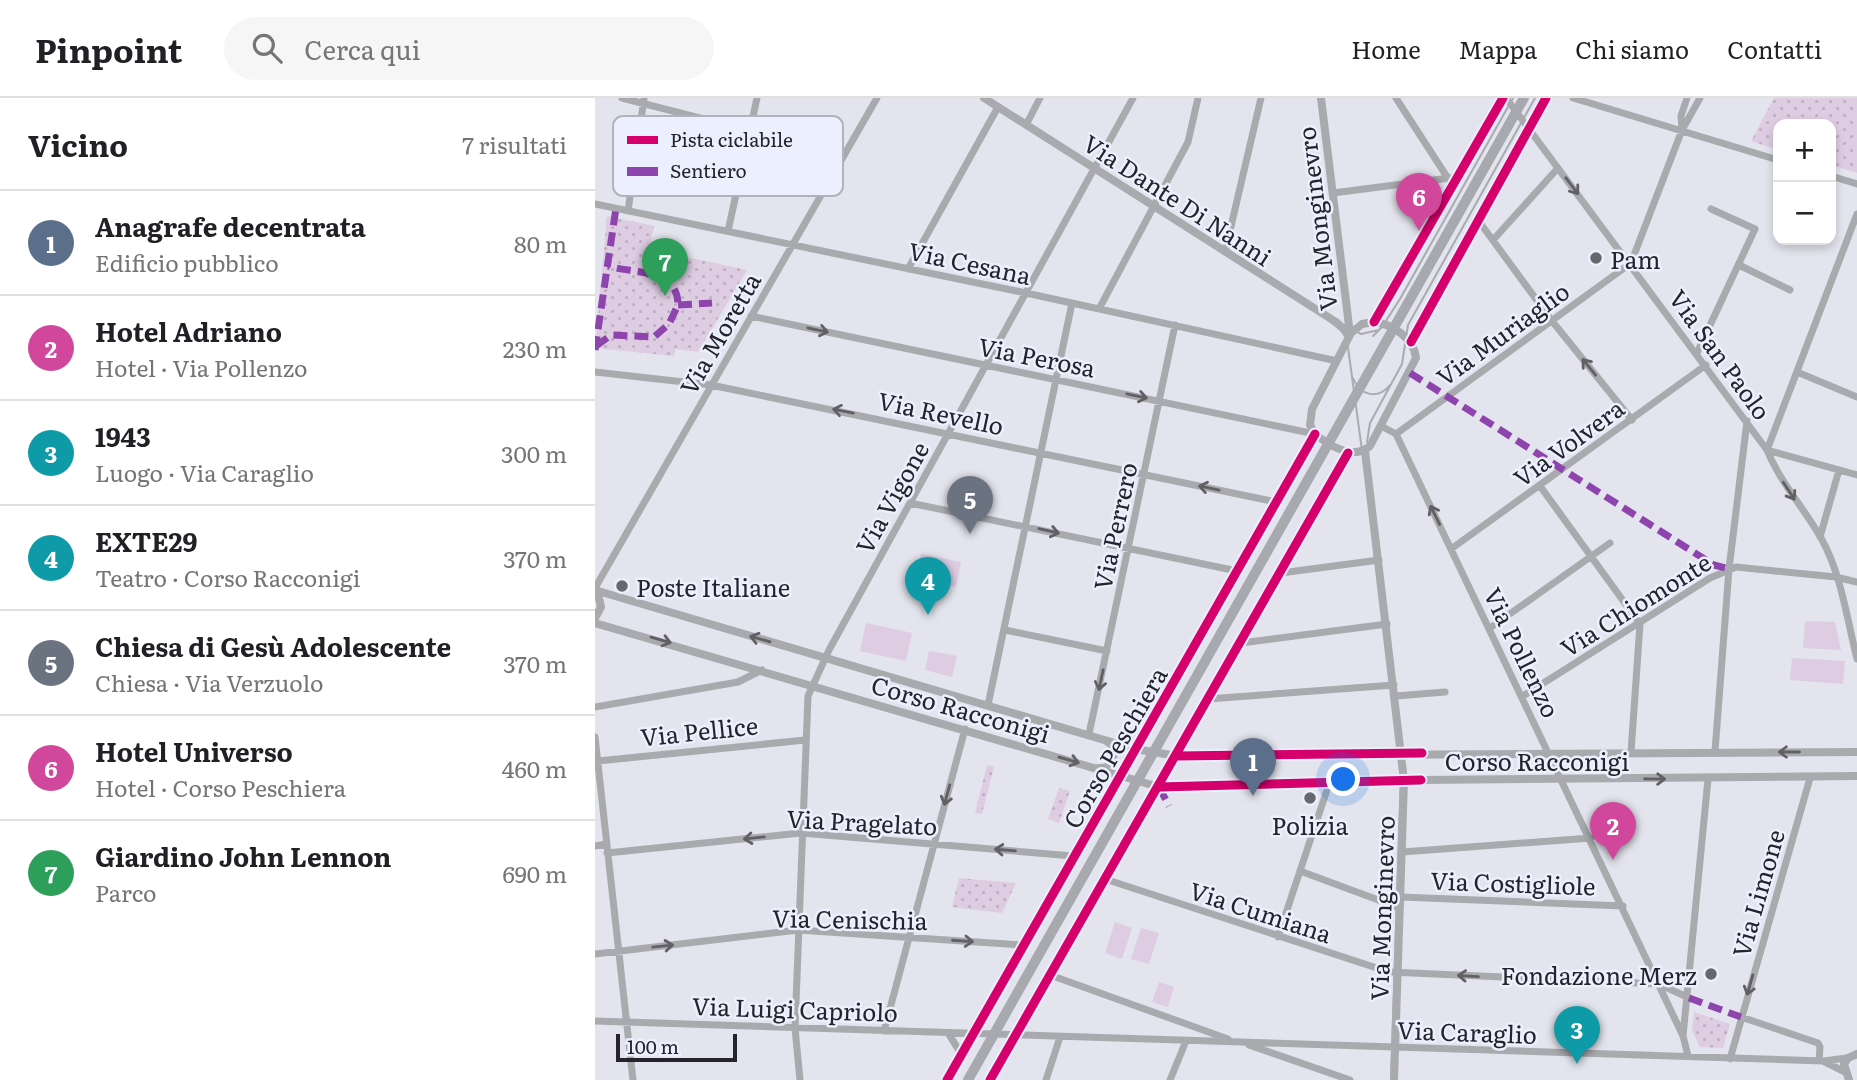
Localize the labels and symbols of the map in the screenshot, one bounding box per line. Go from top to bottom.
legend [613,116,843,196]
text: Pista ciclabile [670,125,793,153]
street label: Via Dante Di Nanni [1077,125,1279,273]
street label: Via Monginevro [1287,125,1345,313]
text: Sentiero [670,156,747,184]
pin: 6 [1396,173,1442,231]
one-way arrow [1565,176,1579,195]
street label: Via Cesana [906,232,1035,292]
pin: 7 [642,238,688,296]
place label: Pam [1610,241,1660,276]
marker: Pam [1588,250,1604,266]
street label: Via Moretta [670,265,768,401]
street label: Via Muriaglio [1428,273,1576,393]
street label: Via San Paolo [1662,282,1780,426]
one-way arrow [806,324,829,338]
street label: Via Perosa [976,328,1098,384]
one-way arrow [1581,359,1597,377]
street label: Via Revello [875,382,1007,442]
one-way arrow [1125,389,1148,403]
street label: Via Volvera [1505,390,1631,494]
one-way arrow [832,404,855,418]
street label: Via Vigone [846,435,936,559]
street label: Via Perrero [1083,459,1145,593]
pin: 5 [947,476,993,534]
one-way arrow [1782,480,1796,500]
one-way arrow [1198,481,1221,495]
one-way arrow [1428,505,1441,526]
one-way arrow [1037,525,1060,539]
street label: Via Chiomonte [1553,544,1717,664]
pin: 4 [905,557,951,615]
place label: Poste Italiane [636,569,790,604]
marker: Poste Italiane [614,578,630,594]
street label: Via Pollenzo [1476,581,1570,723]
one-way arrow [749,631,771,644]
one-way arrow [650,635,672,648]
street label: Corso Peschiera [1054,660,1174,834]
street label: Corso Racconigi [868,666,1054,750]
one-way arrow [1093,668,1107,691]
street label: Via Pellice [638,706,760,754]
pin: 1 [1230,738,1276,796]
street label: Corso Racconigi [1445,743,1629,778]
one-way arrow [1778,745,1801,759]
one-way arrow [1058,754,1080,767]
your location [1326,762,1360,796]
one-way arrow [1643,772,1666,786]
one-way arrow [940,783,953,806]
marker: Polizia [1302,790,1318,806]
street label: Via Pragelato [786,800,938,842]
pin: 2 [1590,802,1636,860]
place label: Polizia [1272,807,1348,842]
street label: Via Monginevro [1360,815,1402,1001]
street label: Via Limone [1722,825,1792,961]
one-way arrow [744,832,766,845]
one-way arrow [995,843,1017,856]
street label: Via Costigliole [1430,862,1596,902]
street label: Via Cumiana [1185,872,1337,950]
street label: Via Cenischia [772,899,928,937]
one-way arrow [951,935,973,948]
one-way arrow [651,939,674,952]
place label: Fondazione Merz [1501,957,1697,992]
marker: Fondazione Merz [1703,966,1719,982]
one-way arrow [1457,969,1480,982]
one-way arrow [1743,974,1756,996]
street label: Via Luigi Capriolo [691,987,899,1029]
pin: 3 [1554,1006,1600,1064]
street label: Via Caraglio [1396,1011,1538,1051]
scale bar [616,1031,737,1063]

